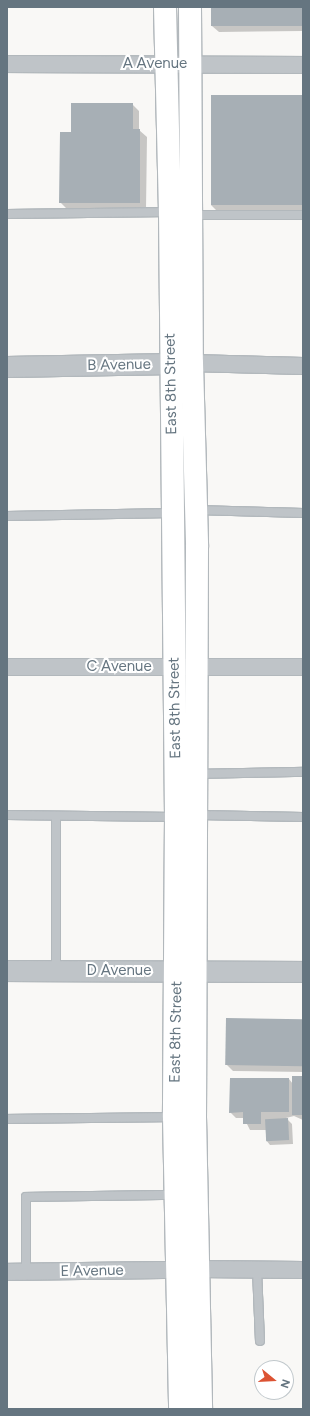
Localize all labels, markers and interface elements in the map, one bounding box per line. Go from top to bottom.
street label: A Avenue [123,55,187,73]
street label: East 8th Street [161,333,181,435]
street label: B Avenue [87,355,151,375]
street label: East 8th Street [165,657,185,759]
street label: C Avenue [86,658,152,676]
street label: D Avenue [87,962,151,980]
street label: East 8th Street [166,981,186,1083]
street label: E Avenue [60,1261,124,1281]
north arrow [254,1360,294,1400]
text: N [277,1377,292,1390]

